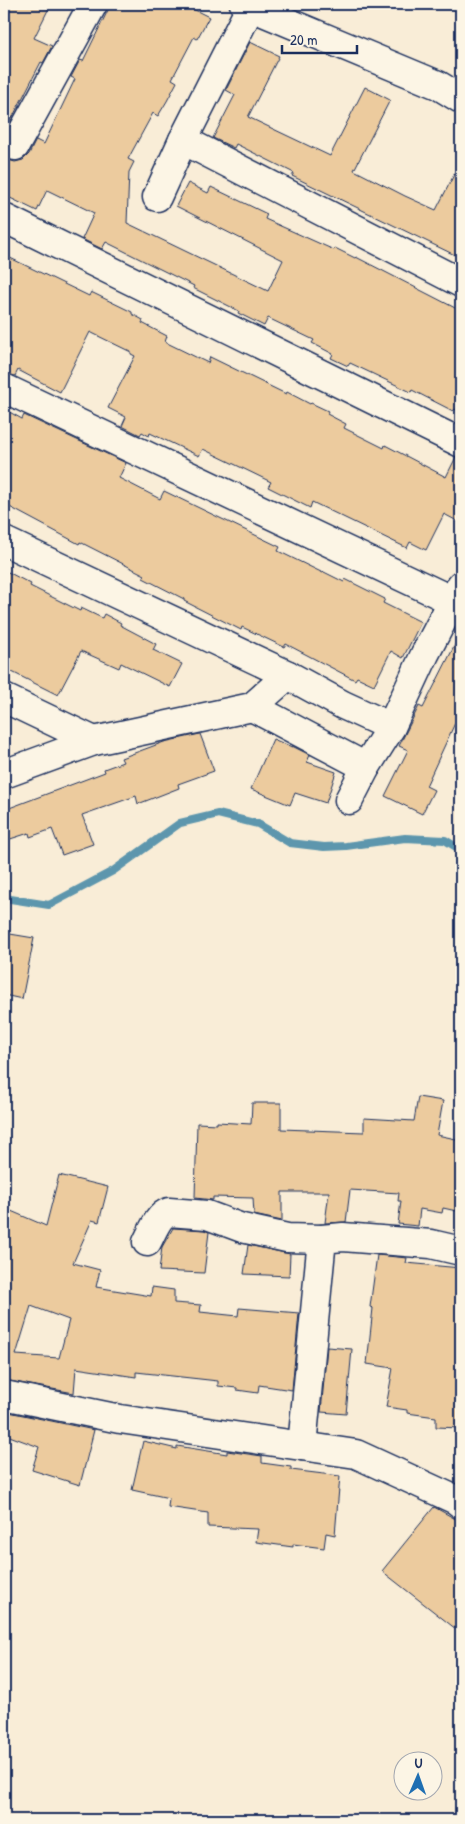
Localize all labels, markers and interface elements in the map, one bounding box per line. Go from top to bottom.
scale bar [282,22,358,54]
text: 20 m [290,29,317,50]
north arrow [392,1752,442,1802]
text: U [414,1753,423,1772]

